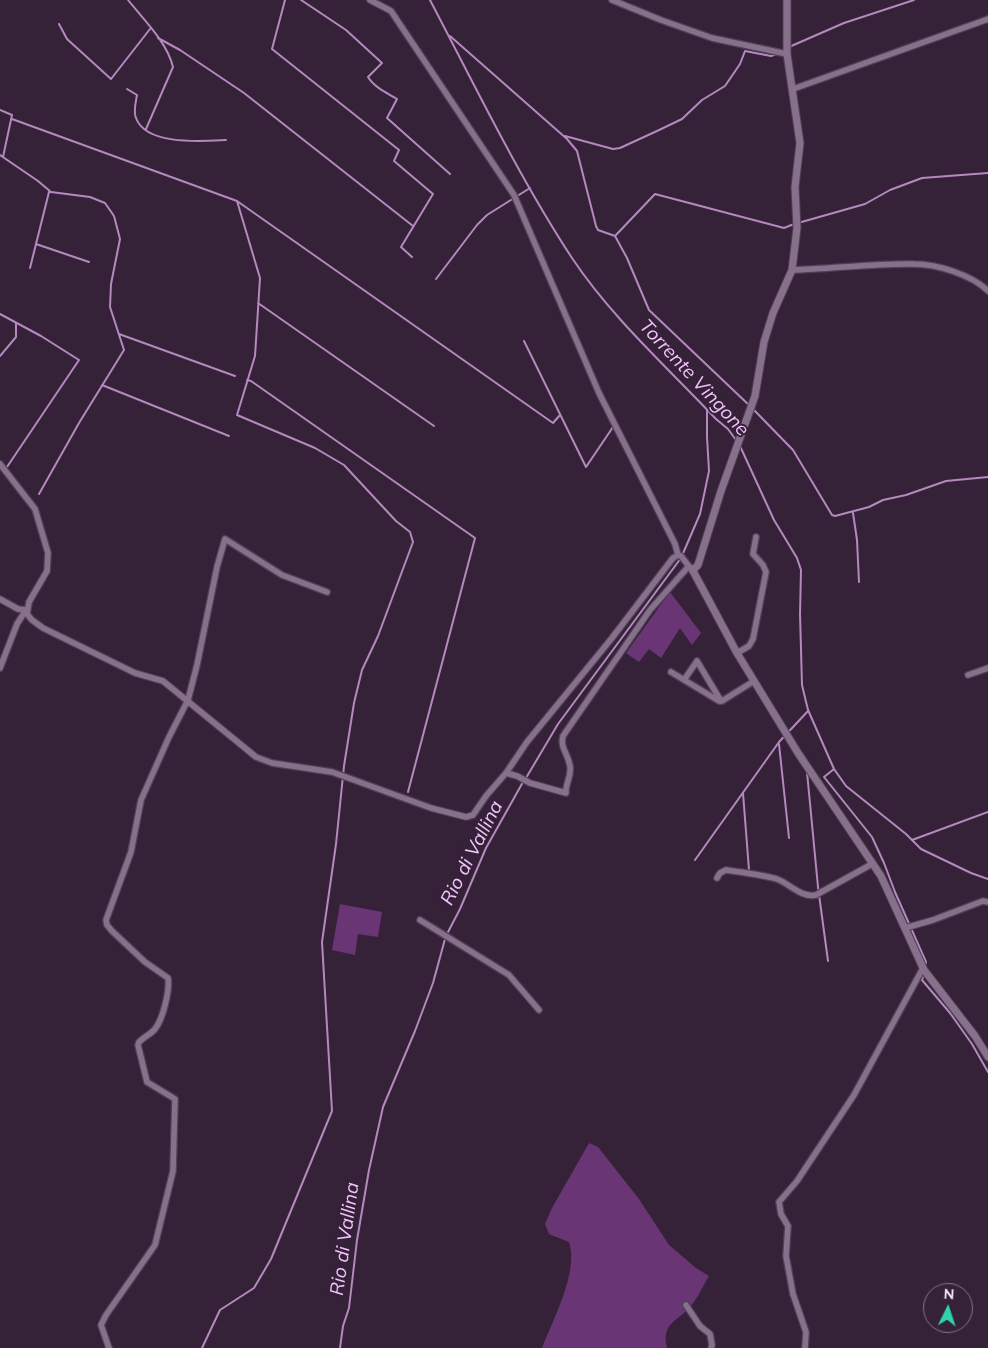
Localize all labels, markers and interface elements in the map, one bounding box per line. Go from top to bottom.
water label: Torrente Vingone [634,315,754,441]
water label: Rio di Vallina [436,797,508,909]
water label: Rio di Vallina [326,1181,364,1297]
north arrow [923,1283,973,1333]
text: N [943,1285,955,1303]

